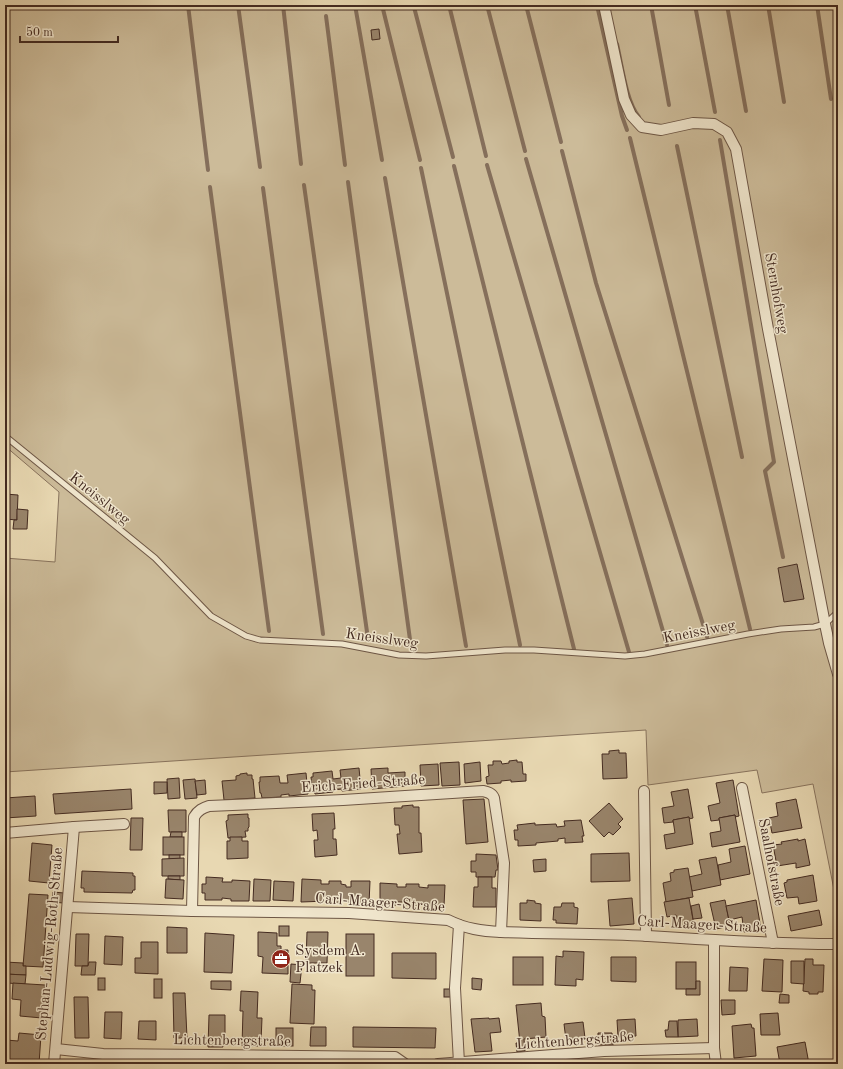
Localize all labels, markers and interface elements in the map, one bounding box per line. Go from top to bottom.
scale bar [20,18,118,44]
text: 50 m [26,26,53,39]
street label: Sternhofweg [761,251,790,335]
street label: Kneisslweg [66,470,132,528]
street label: Kneisslweg [662,618,737,647]
street label: Kneisslweg [344,627,419,652]
street label: Erich-Fried-Straße [301,773,426,796]
street label: Saalhofstraße [755,817,786,907]
street label: Stephan-Ludwig-Roth-Straße [35,847,66,1041]
street label: Carl-Maager-Straße [314,891,445,916]
street label: Carl-Maager-Straße [637,915,767,936]
place label: Sysdem A. Platzek [295,944,365,976]
office icon: Sysdem A. Platzek [270,948,292,970]
street label: Lichtenbergstraße [516,1030,635,1053]
street label: Lichtenbergstraße [173,1033,291,1050]

